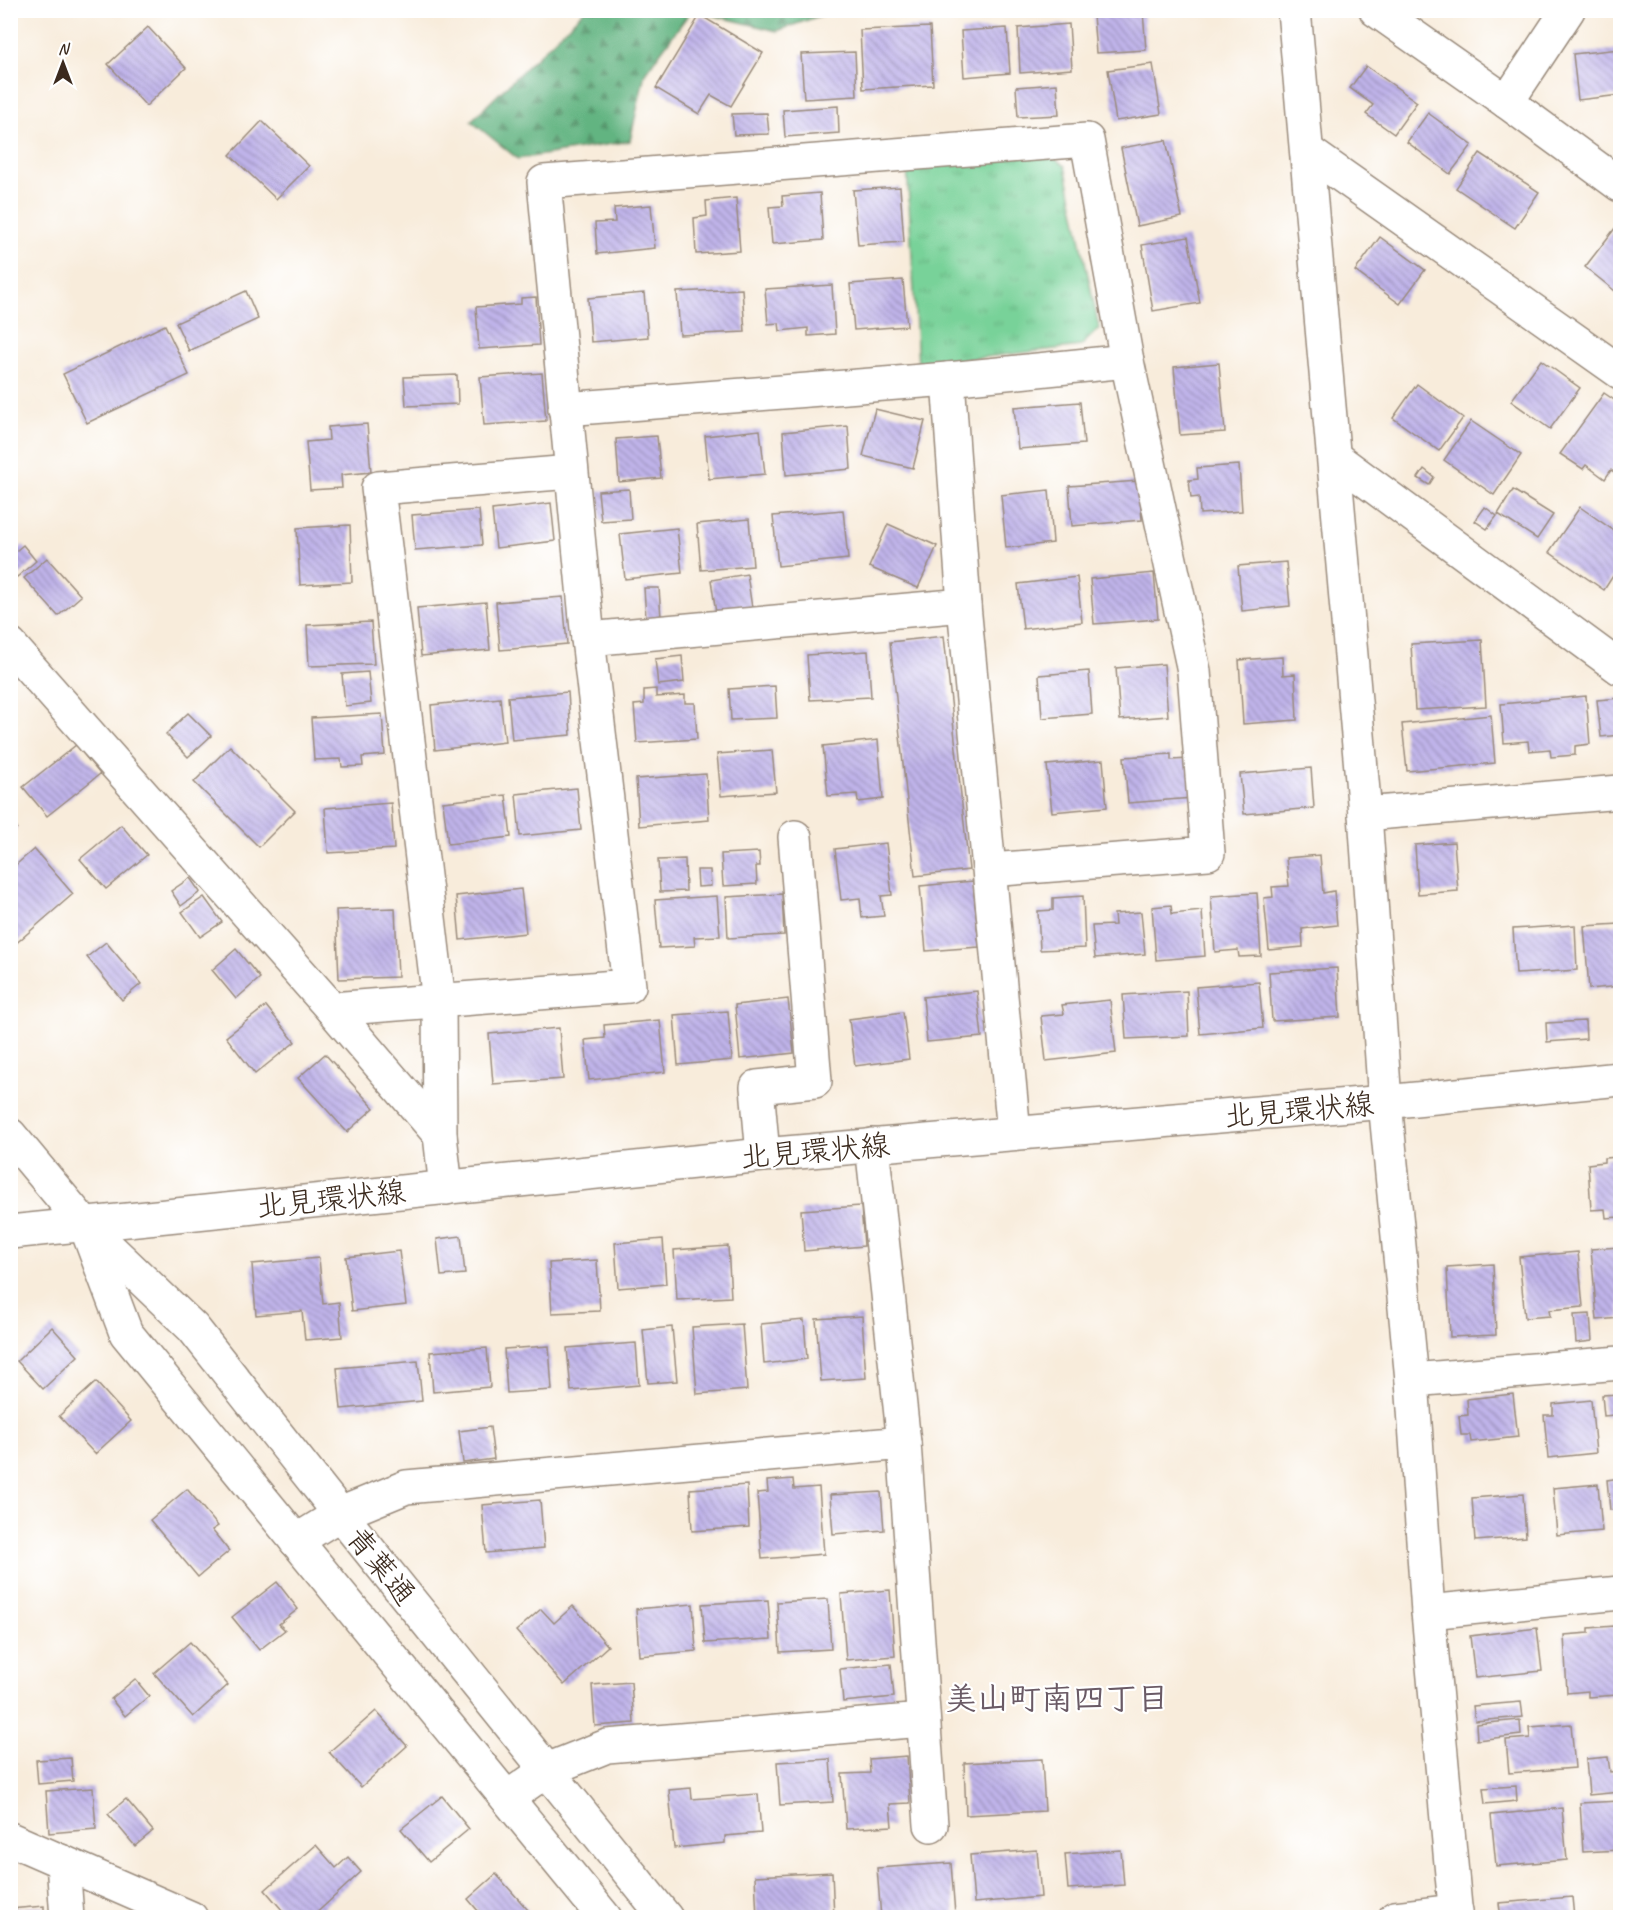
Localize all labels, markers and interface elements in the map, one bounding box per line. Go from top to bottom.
north arrow [33,33,93,93]
text: N [58,39,71,59]
street label: 北見環状線 [1223,1085,1375,1135]
street label: 北見環状線 [739,1126,891,1176]
street label: 北見環状線 [254,1172,408,1226]
street label: 青葉通 [338,1519,424,1613]
district label: 美山町南四丁目 [945,1678,1169,1719]

